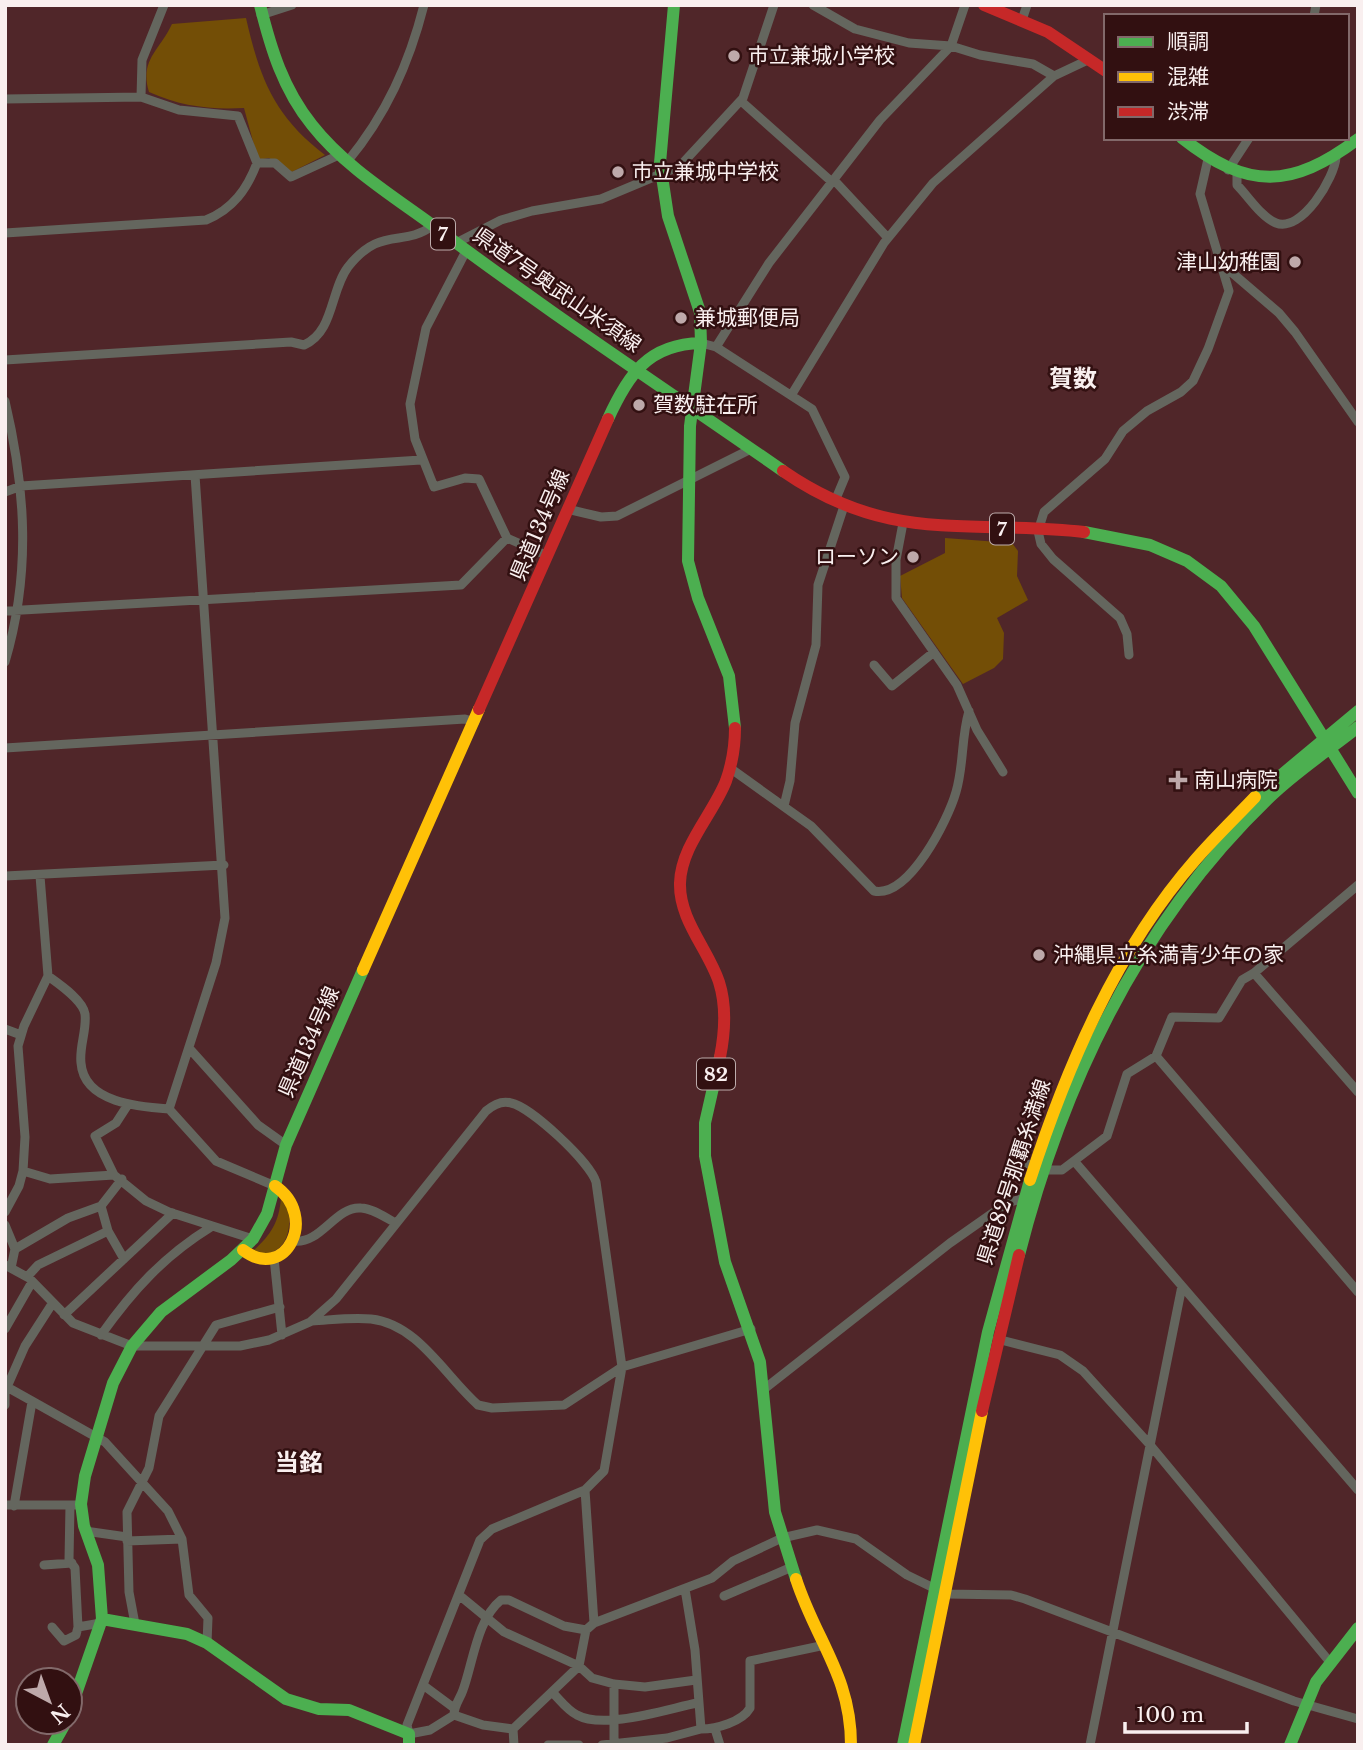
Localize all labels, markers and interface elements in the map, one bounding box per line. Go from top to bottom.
legend [1104,14,1349,140]
text: 順調 [1167,29,1209,55]
place label: 市立兼城小学校 [748,43,895,69]
marker: 市立兼城小学校 [726,48,742,64]
text: 混雑 [1167,64,1209,90]
text: 渋滞 [1167,99,1209,125]
place label: 市立兼城中学校 [632,159,779,185]
marker: 市立兼城中学校 [610,164,626,180]
road number: 7 [431,218,455,250]
street label: 県道7号奥武山米須線 [468,222,646,358]
place label: 津山幼稚園 [1176,249,1281,275]
marker: 津山幼稚園 [1287,254,1303,270]
place label: 兼城郵便局 [695,305,800,331]
marker: 兼城郵便局 [673,310,689,326]
district label: 賀数 [1049,364,1097,393]
place label: 賀数駐在所 [653,392,758,418]
marker: 賀数駐在所 [631,397,647,413]
street label: 県道134号線 [505,465,575,585]
road number: 7 [990,514,1014,544]
place label: ローソン [815,544,899,570]
marker: ローソン [905,549,921,565]
place label: 南山病院 [1194,767,1278,793]
marker: 南山病院 [1168,770,1188,790]
place label: 沖縄県立糸満青少年の家 [1053,942,1284,968]
marker: 沖縄県立糸満青少年の家 [1031,947,1047,963]
street label: 県道134号線 [273,983,345,1101]
road number: 82 [697,1058,735,1090]
street label: 県道82号那覇糸満線 [972,1076,1056,1268]
district label: 当銘 [275,1448,323,1477]
north arrow [14,1666,84,1736]
scale bar [1125,1690,1248,1734]
text: N [45,1699,74,1728]
text: 100 m [1136,1702,1204,1728]

